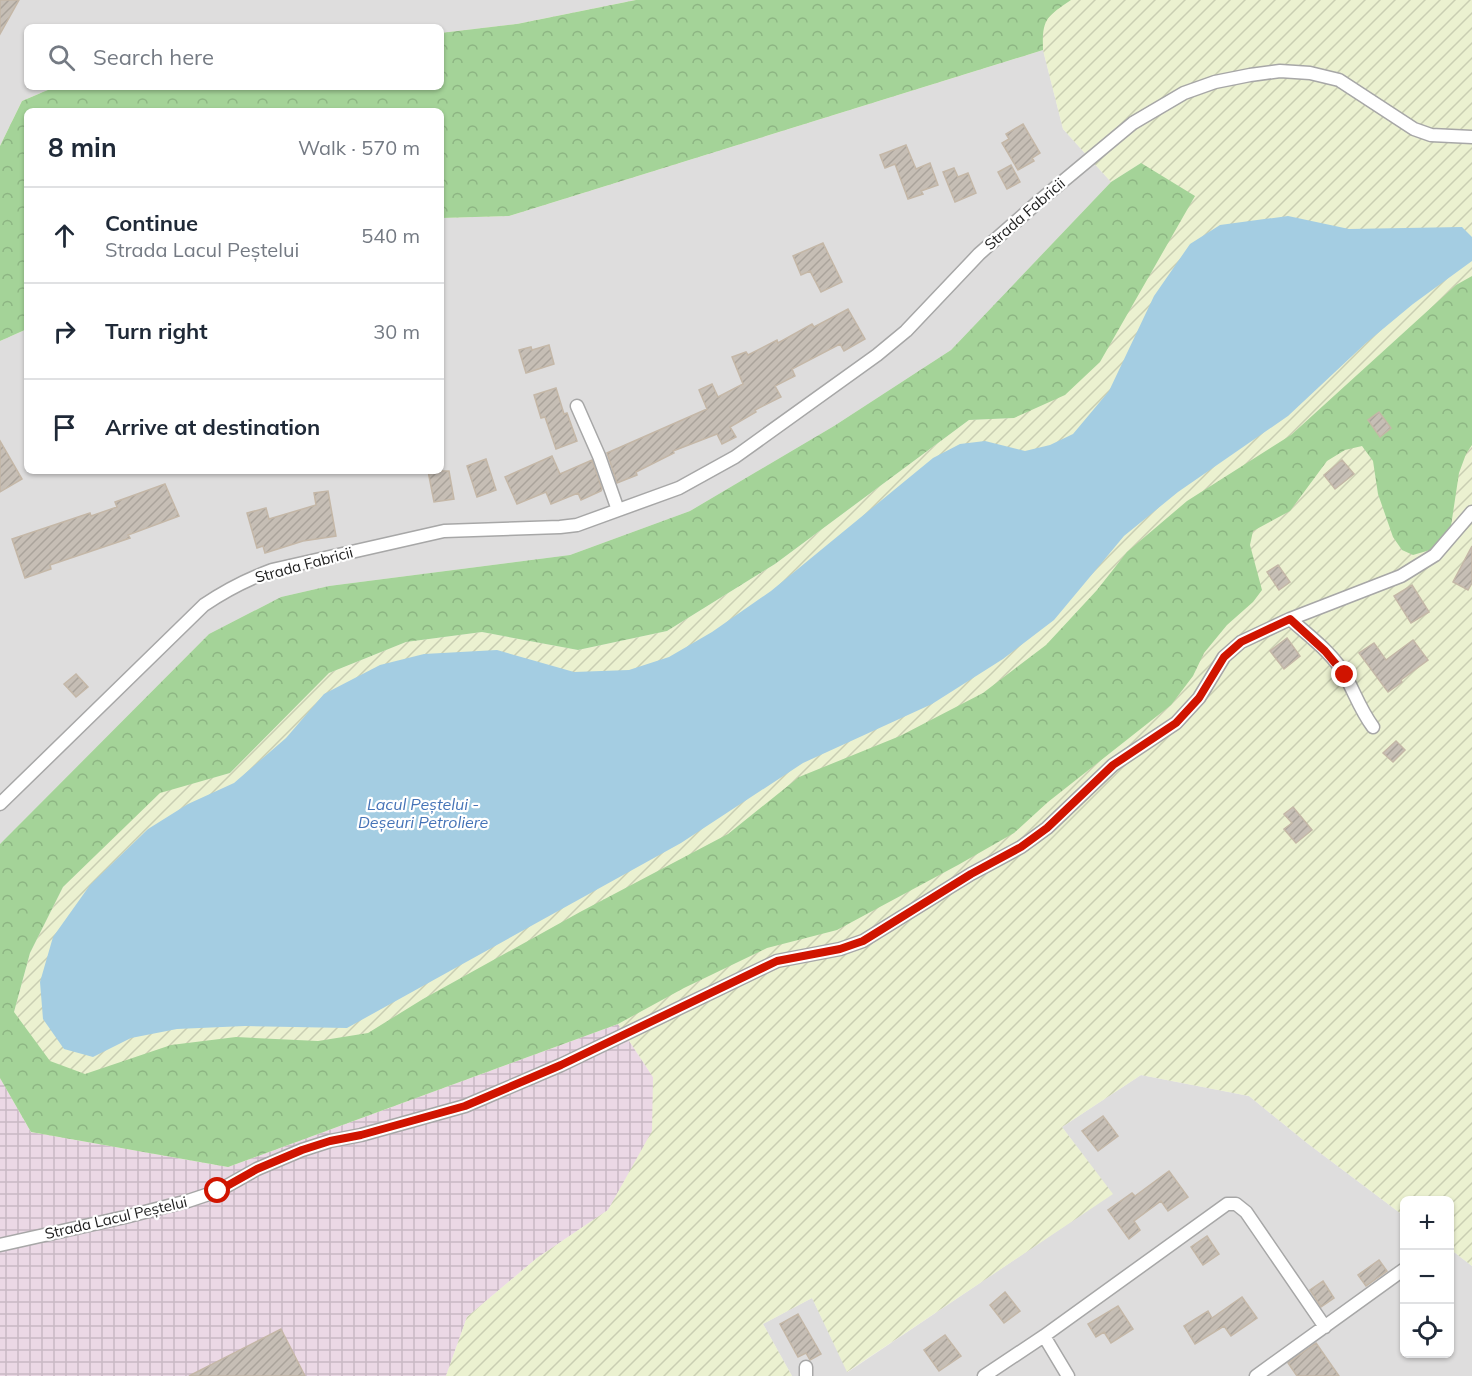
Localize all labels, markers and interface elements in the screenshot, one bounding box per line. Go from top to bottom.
search box [24,24,444,90]
icon: search [45,41,78,74]
text: Search here [93,43,214,71]
text: 8 min [48,131,117,164]
text: Walk · 570 m [298,135,420,160]
street label: Strada Fabricii [980,173,1069,254]
text: Continue [105,209,198,237]
icon: ahead [48,219,81,252]
text: 540 m [361,223,420,248]
text: Strada Lacul Peștelui [105,237,299,262]
icon: right [48,315,81,348]
text: Turn right [105,317,208,345]
text: 30 m [373,319,420,344]
icon: arrive [48,411,81,444]
text: Arrive at destination [105,413,320,441]
street label: Strada Fabricii [253,542,355,587]
route end [1331,661,1357,687]
water label: Lacul Peștelui - Deșeuri Petroliere [358,794,488,832]
route start [204,1177,230,1203]
street label: Strada Lacul Peștelui [43,1192,189,1243]
map controls [1400,1196,1454,1358]
button: + [1400,1196,1454,1250]
button: − [1400,1250,1454,1304]
button: locate [1400,1304,1454,1358]

